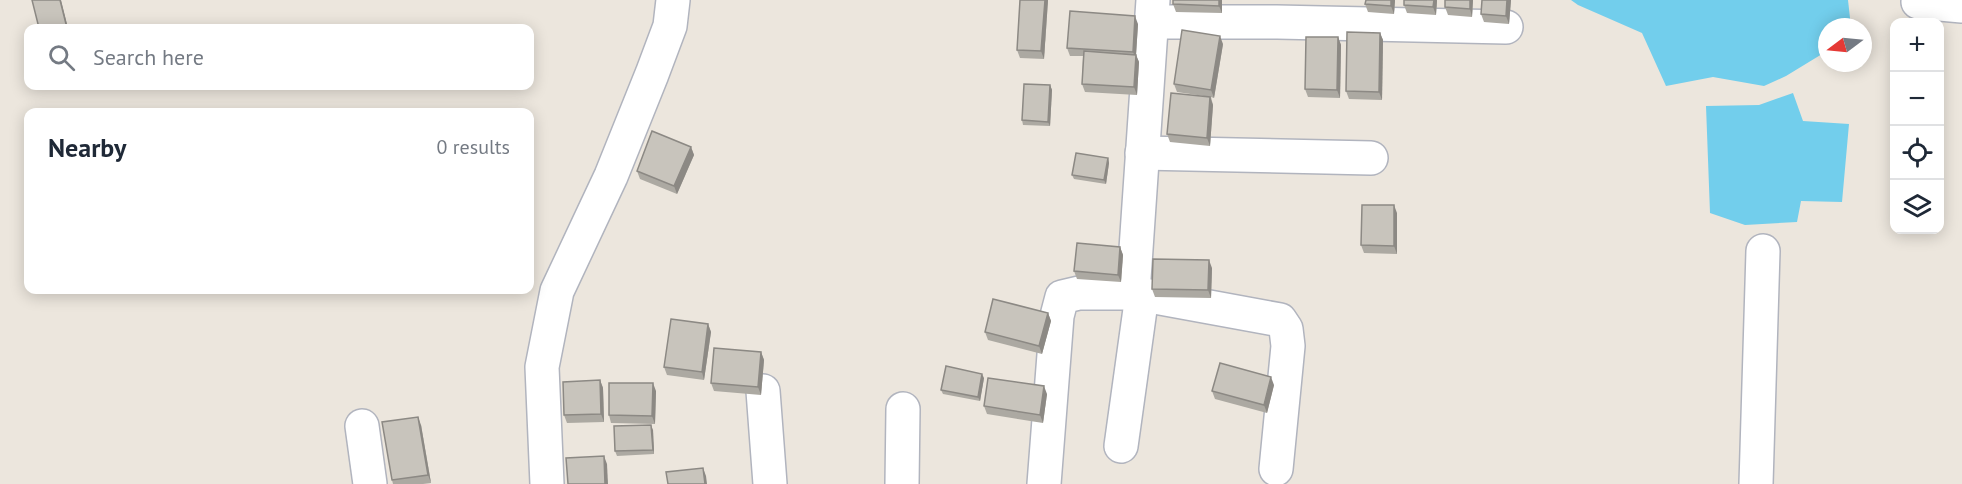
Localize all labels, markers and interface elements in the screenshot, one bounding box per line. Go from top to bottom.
north arrow [1818,18,1872,72]
map controls [1890,18,1944,234]
button: + [1890,18,1944,72]
search box [24,24,534,90]
icon: search [45,41,78,74]
text: Search here [93,43,204,71]
button: − [1890,72,1944,126]
button: locate [1890,126,1944,180]
text: Nearby [48,131,126,164]
text: 0 results [437,134,510,160]
button: layers [1890,180,1944,234]

